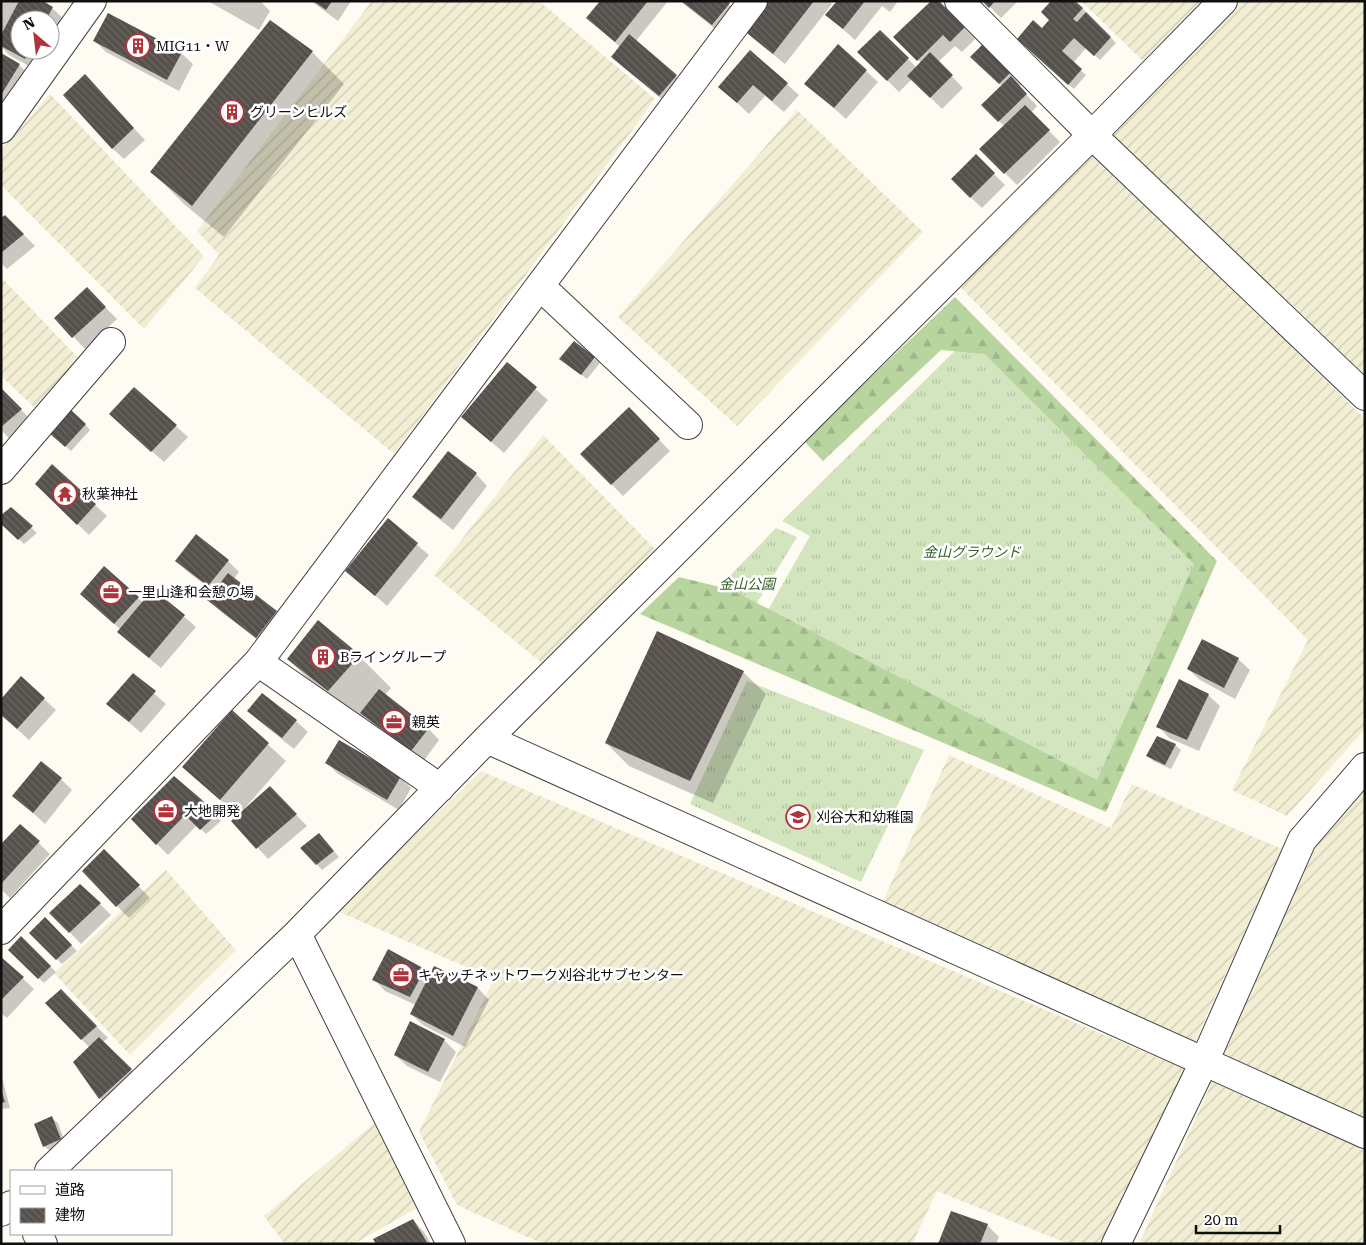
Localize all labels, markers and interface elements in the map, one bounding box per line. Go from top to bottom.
north arrow [10,10,60,60]
text: N [20,14,38,33]
building icon: MIG11・W [125,33,151,59]
place label: MIG11・W [156,38,230,54]
building icon: グリーンヒルズ [219,99,245,125]
place label: グリーンヒルズ [250,104,347,120]
temple icon: 秋葉神社 [52,481,78,507]
place label: 秋葉神社 [82,486,138,502]
park label: 金山グラウンド [923,544,1022,560]
park label: 金山公園 [719,576,777,592]
office icon: 一里山逢和会憩の場 [98,579,124,605]
place label: 一里山逢和会憩の場 [128,584,254,600]
building icon: Bライングループ [310,644,336,670]
place label: Bライングループ [340,649,447,665]
office icon: 親英 [381,709,407,735]
place label: 親英 [412,714,440,730]
office icon: 大地開発 [153,798,179,824]
place label: 大地開発 [184,803,240,819]
school or university icon: 刈谷大和幼稚園 [785,804,811,830]
place label: 刈谷大和幼稚園 [816,809,914,825]
office icon: キャッチネットワーク刈谷北サブセンター [388,962,414,988]
place label: キャッチネットワーク刈谷北サブセンター [418,967,684,983]
legend [10,1170,172,1235]
text: 道路 [55,1181,85,1199]
scale bar [1196,1202,1280,1234]
text: 建物 [55,1206,85,1224]
text: 20 m [1204,1211,1239,1229]

